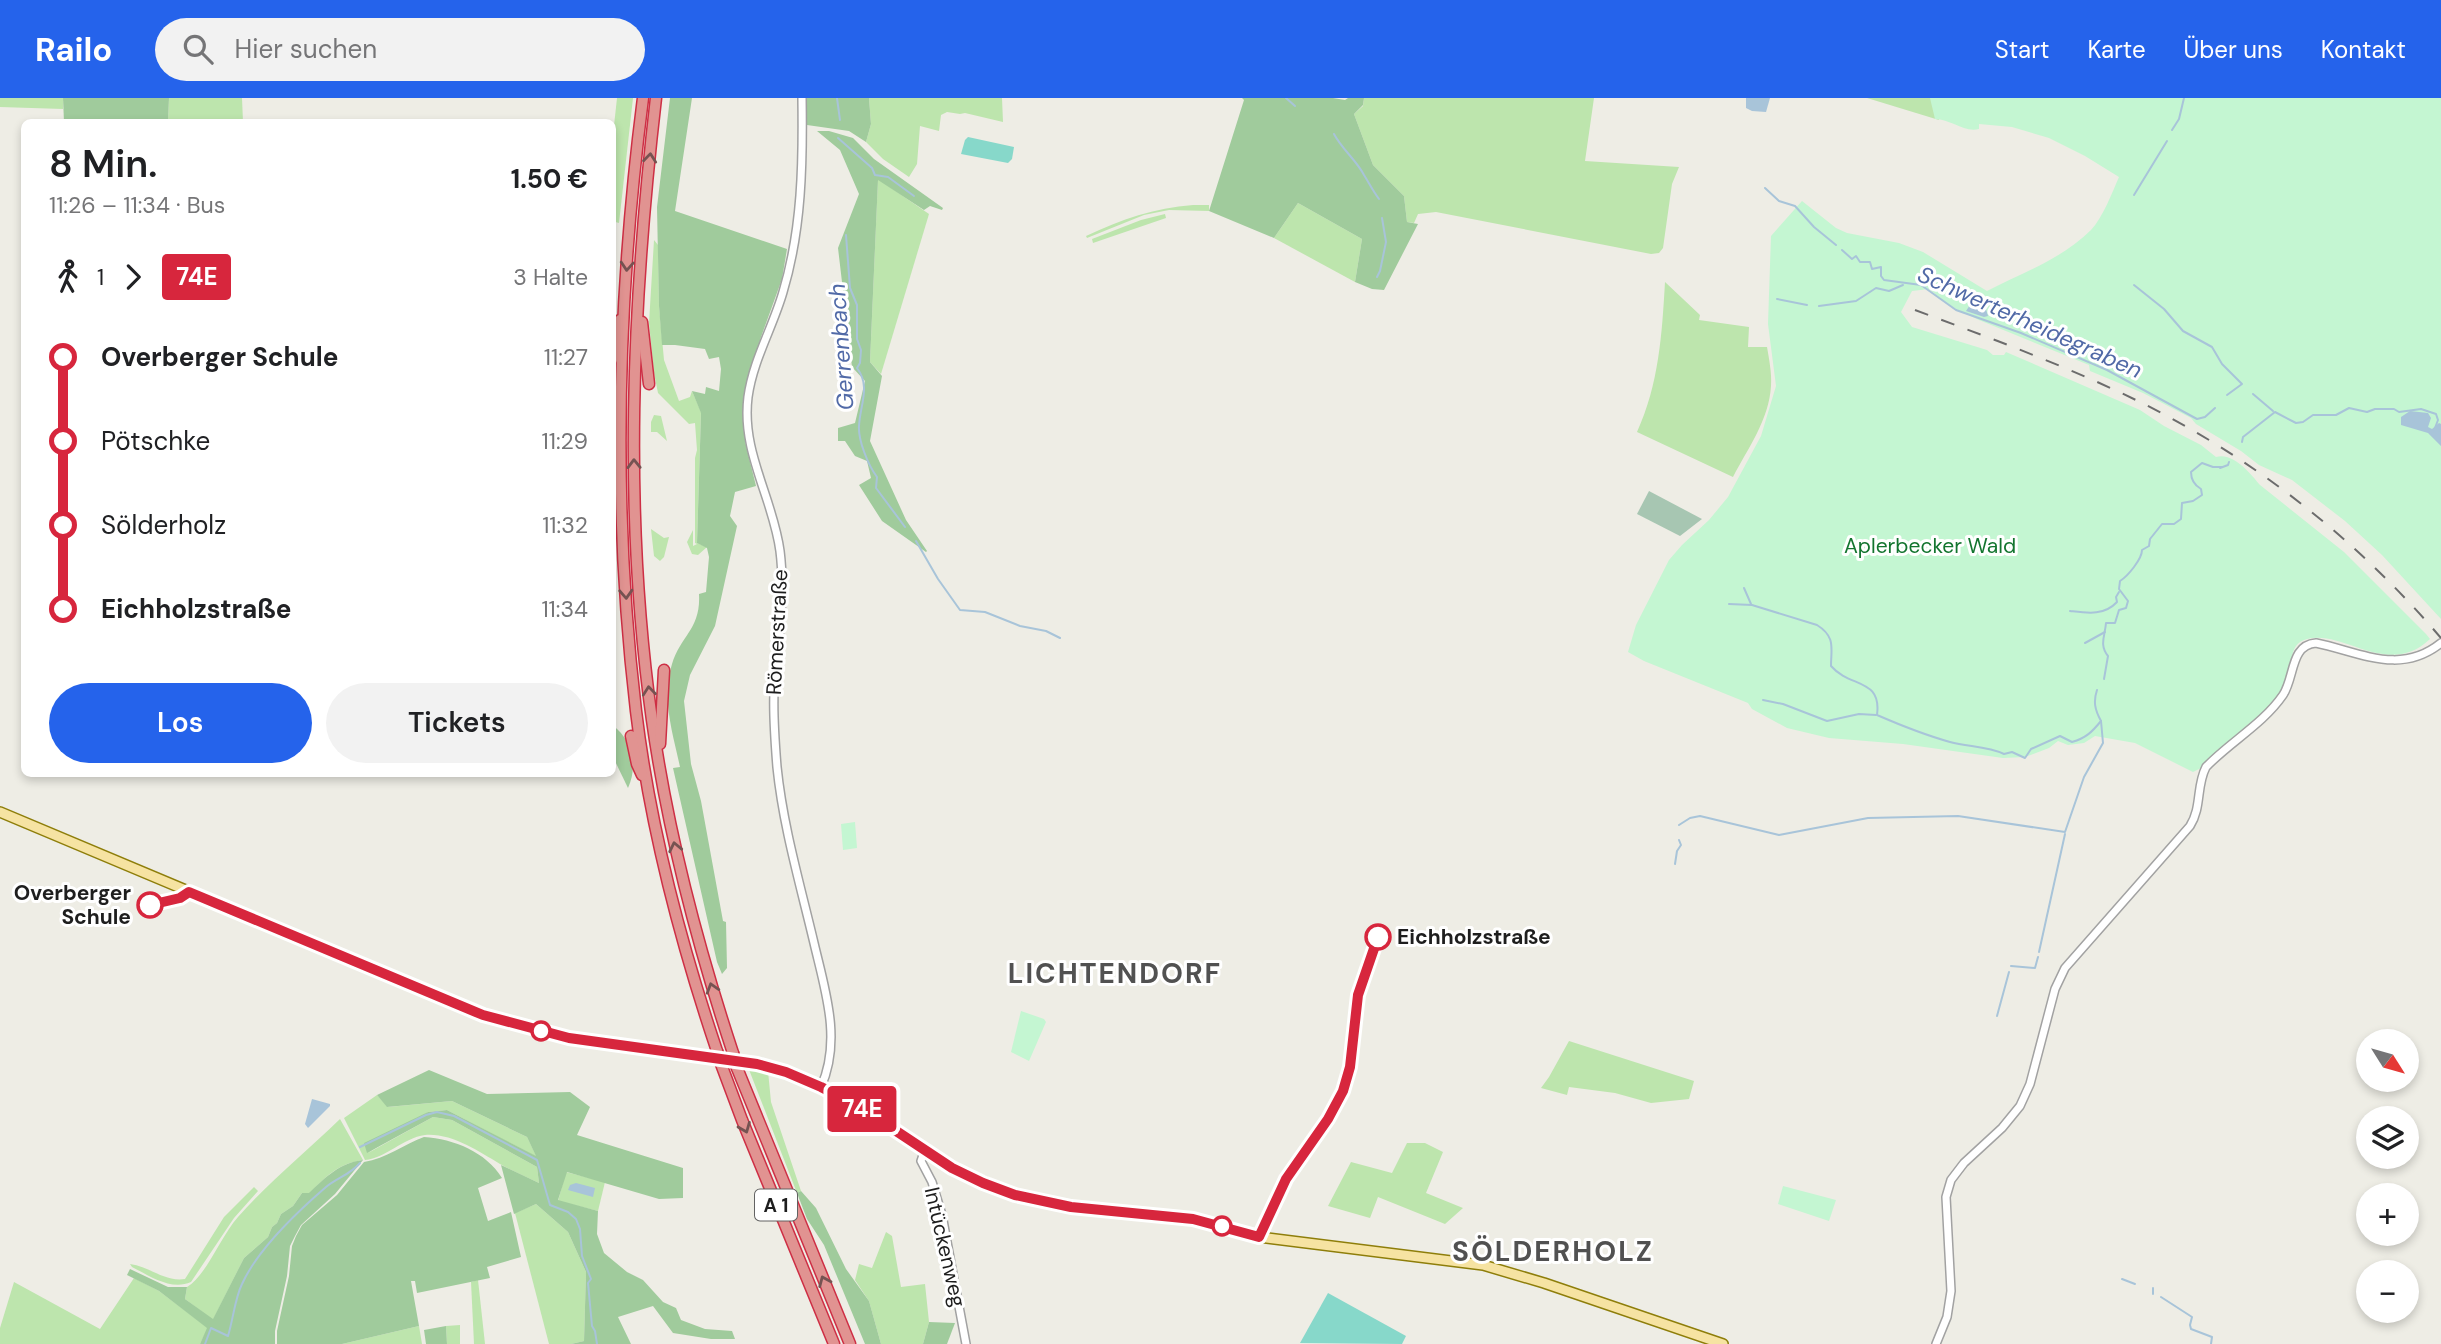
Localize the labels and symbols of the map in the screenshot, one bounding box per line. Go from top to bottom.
one-way arrow [642,152,657,164]
water label: Schwerterheidegraben [1913,259,2147,385]
one-way arrow [620,261,635,272]
water label: Gerrenbach [822,283,860,411]
one-way arrow [626,458,642,468]
park label: Aplerbecker Wald [1844,532,2016,560]
street label: Römerstraße [760,568,794,696]
one-way arrow [618,589,633,600]
one-way arrow [641,685,656,696]
one-way arrow [669,841,684,853]
place label: Overberger Schule [14,879,131,931]
marker: Overberger Schule [137,892,163,918]
place label: Eichholzstraße [1397,923,1551,951]
marker: Eichholzstraße [1365,924,1391,950]
district label: LICHTENDORF [1008,955,1222,992]
one-way arrow [705,982,720,994]
unlabelled marker [531,1021,551,1041]
north arrow [2356,1029,2418,1092]
line badge: 74E [822,1086,902,1132]
one-way arrow [737,1121,751,1133]
street label: Intückenweg [918,1184,972,1310]
road number: A 1 [755,1190,797,1220]
unlabelled marker [1212,1216,1232,1236]
district label: SÖLDERHOLZ [1452,1233,1654,1270]
one-way arrow [818,1276,832,1288]

